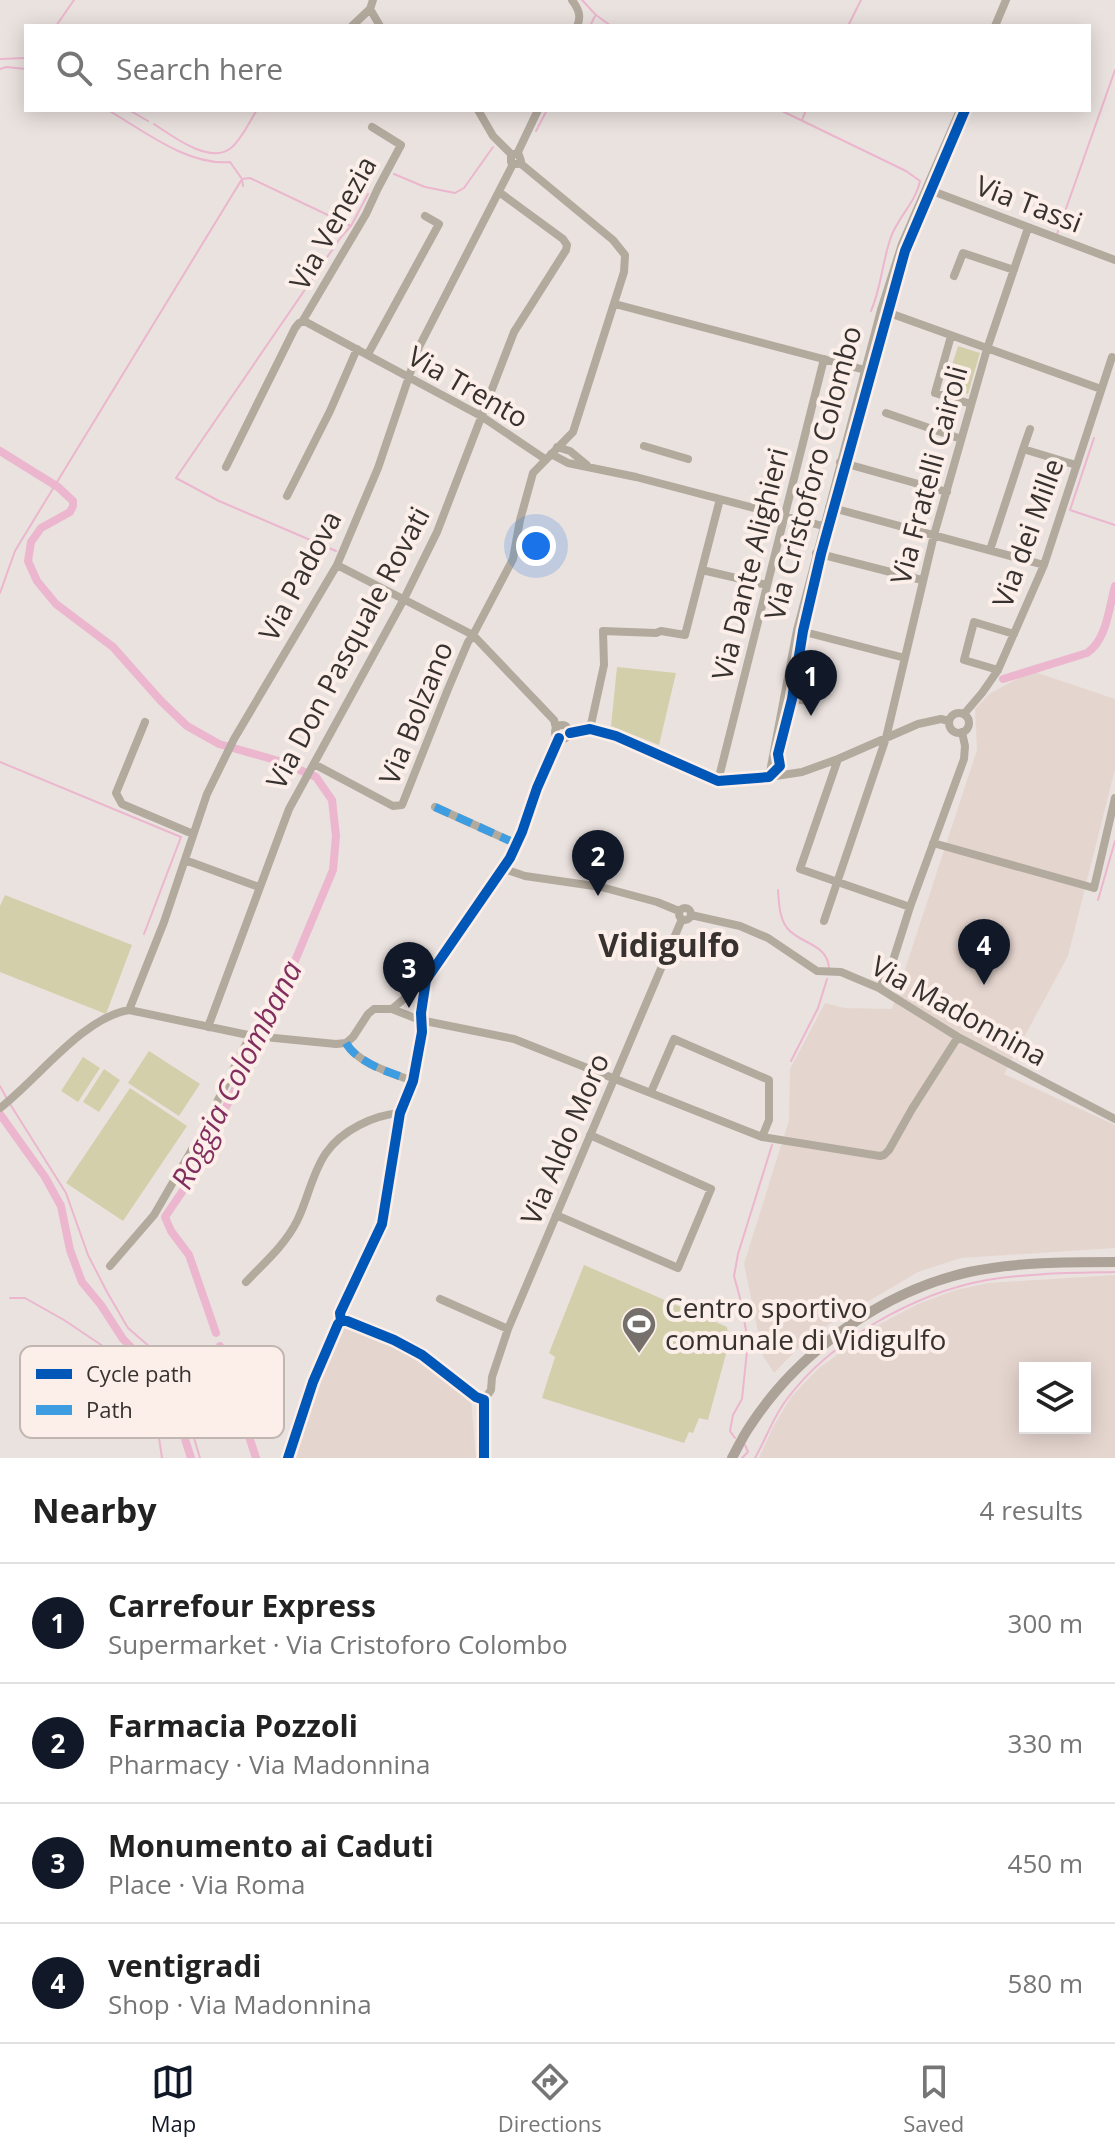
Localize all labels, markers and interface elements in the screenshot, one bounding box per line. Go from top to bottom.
search box [24,24,1091,112]
icon: search [52,46,96,90]
text: Search here [116,48,283,89]
street label: Via Venezia [280,149,385,296]
street label: Via Tassi [971,165,1088,241]
street label: Via Cristoforo Colombo [754,321,870,624]
street label: Via Trento [401,336,536,436]
street label: Via Fratelli Cairoli [881,361,975,588]
street label: Via Dante Alighieri [702,444,796,684]
street label: Via dei Mille [983,453,1072,612]
street label: Via Don Pasquale Rovati [256,500,438,795]
street label: Via Padova [249,504,349,647]
your location [516,526,556,566]
street label: Via Bolzano [369,635,461,790]
pin: 1 [785,650,837,716]
pin: 2 [572,830,624,896]
pin: 4 [958,919,1010,985]
district label: Vidigulfo [598,923,740,966]
pin: 3 [383,942,435,1008]
street label: Via Madonnina [865,946,1054,1074]
water label: Roggia Colombana [160,953,311,1196]
street label: Via Aldo Moro [511,1047,617,1230]
place label: Centro sportivo comunale di Vidigulfo [665,1288,946,1358]
sports icon: Centro sportivo comunale di Vidigulfo [620,1305,658,1355]
legend [20,1346,284,1438]
text: Cycle path [86,1358,192,1388]
map controls [1019,1362,1091,1434]
button: layers [1019,1362,1091,1434]
text: Path [86,1394,133,1424]
text: Nearby [32,1487,157,1533]
text: 4 results [980,1492,1083,1528]
text: Carrefour Express [108,1585,376,1626]
text: 1 [51,1605,65,1641]
text: 300 m [1008,1605,1083,1641]
text: Supermarket · Via Cristoforo Colombo [108,1626,568,1662]
text: Farmacia Pozzoli [108,1705,358,1746]
text: 2 [51,1725,65,1761]
text: 330 m [1008,1725,1083,1761]
text: Pharmacy · Via Madonnina [108,1746,431,1782]
text: Monumento ai Caduti [108,1825,434,1866]
text: 3 [51,1845,65,1881]
text: 450 m [1008,1845,1083,1881]
text: Place · Via Roma [108,1866,306,1902]
text: ventigradi [108,1945,262,1986]
text: 4 [51,1965,65,2001]
text: 580 m [1008,1965,1083,2001]
text: Shop · Via Madonnina [108,1986,372,2022]
tab: Map [151,2060,196,2138]
tab: Directions [498,2060,602,2138]
tab: Saved [903,2060,964,2138]

